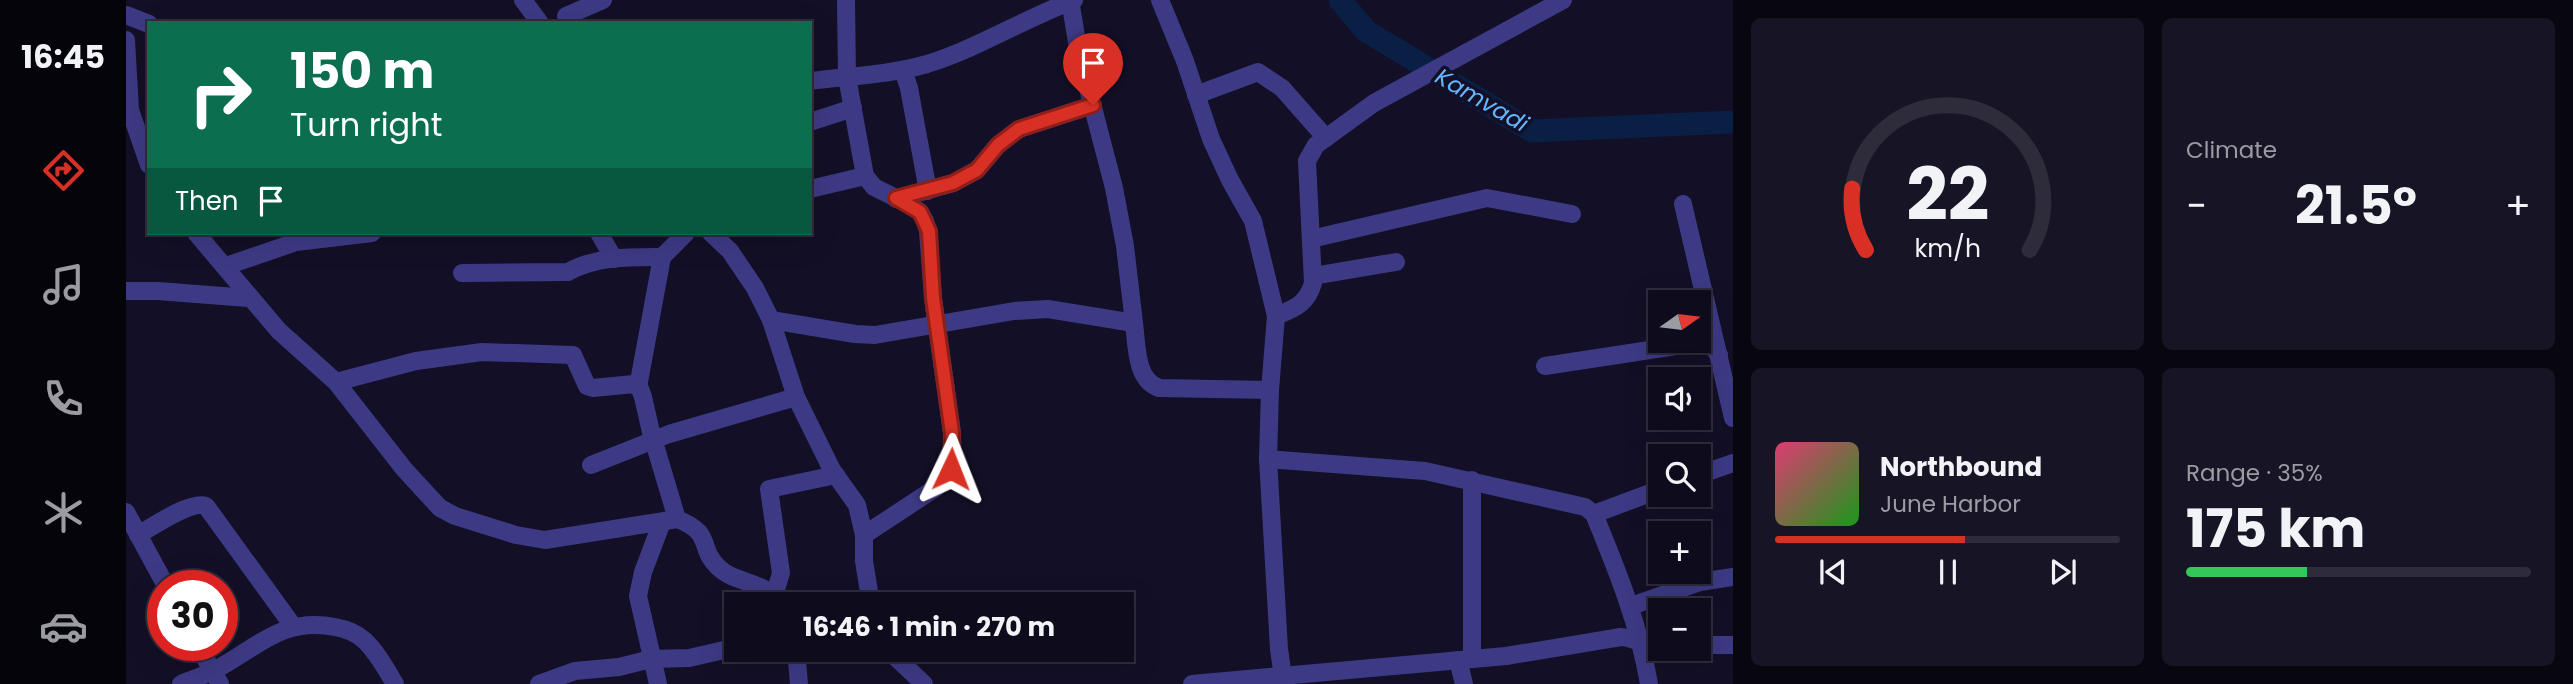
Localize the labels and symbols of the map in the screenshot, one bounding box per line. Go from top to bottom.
pin [1063,33,1123,105]
water label: Kamvadi [1430,60,1535,140]
north arrow [1648,290,1712,354]
position arrow [914,432,988,506]
speed limit sign: 30 [147,570,238,661]

